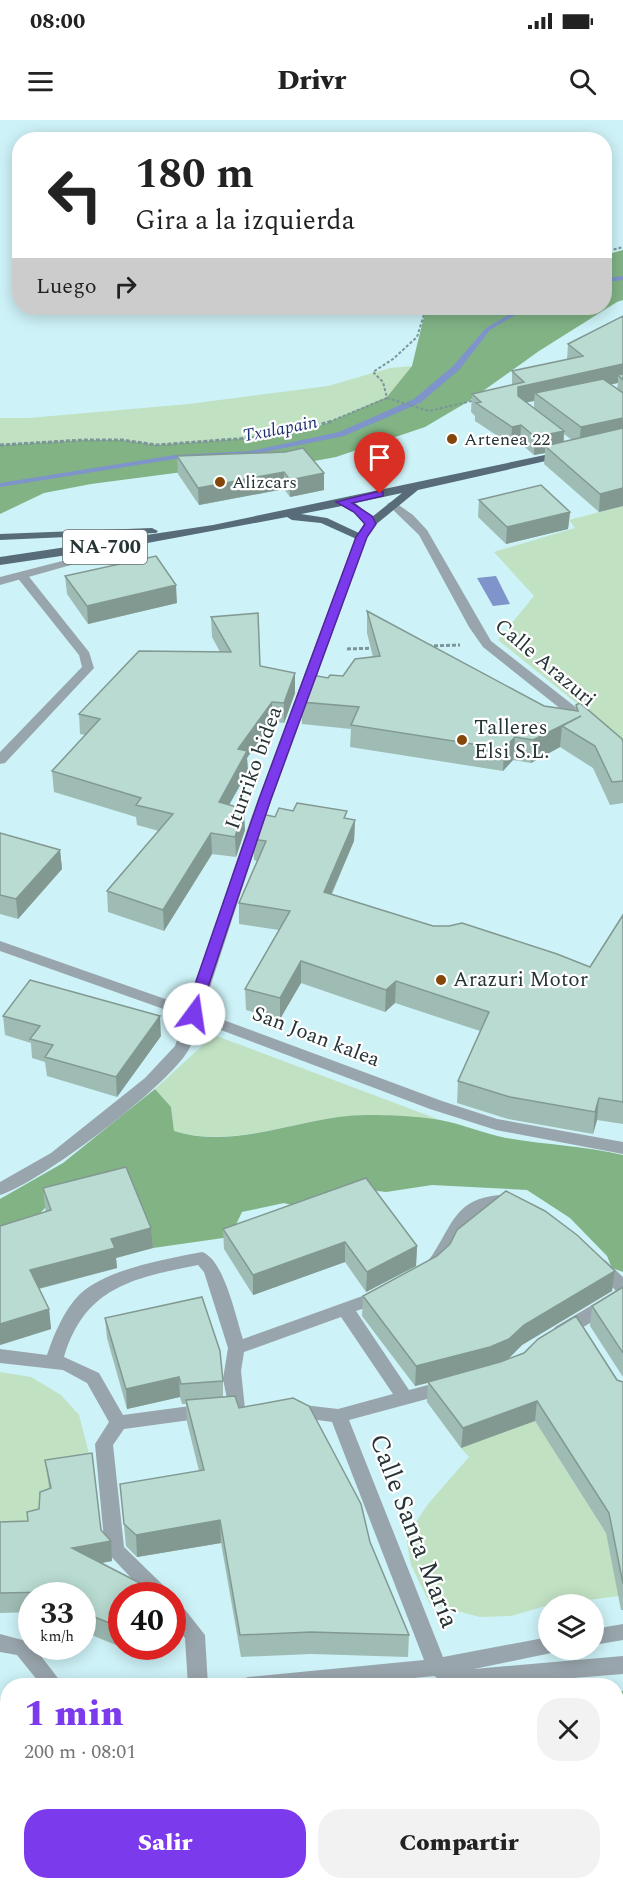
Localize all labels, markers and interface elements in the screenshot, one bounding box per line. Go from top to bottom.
text: 08:00 [30,5,85,38]
text: Drivr [277,60,346,102]
icon: menu [24,65,57,98]
icon: search [566,65,599,98]
text: 180 m [135,143,254,206]
icon: left [36,156,114,234]
text: Gira a la izquierda [135,200,355,242]
text: Luego [36,270,97,303]
icon: right [109,270,142,303]
water label: Txulapain [240,408,320,449]
place label: Artenea 22 [464,426,550,453]
pin [354,432,405,494]
marker: Artenea 22 [445,432,459,446]
icon: arrive [363,441,396,474]
place label: Alizcars [232,469,297,496]
marker: Alizcars [213,475,227,489]
road number: NA-700 [63,530,147,564]
street label: Calle Arazuri [487,611,603,715]
street label: Iturriko bidea [217,701,291,834]
place label: Talleres Elsi S.L. [474,712,549,768]
marker: Talleres Elsi S.L. [455,733,469,747]
place label: Arazuri Motor [453,964,588,996]
marker: Arazuri Motor [434,973,448,987]
position arrow [162,982,226,1046]
street label: San Joan kalea [247,998,385,1076]
street label: Calle Santa María [359,1428,470,1634]
speed limit sign: 40 [108,1582,186,1660]
text: 33 [40,1591,74,1637]
map controls [538,1594,604,1660]
button: layers [538,1594,604,1660]
text: km/h [40,1625,74,1648]
text: 1 min [24,1687,124,1742]
button: close [537,1698,600,1761]
text: 200 m · 08:01 [24,1737,136,1767]
button: Salir [24,1809,306,1878]
button: Compartir [318,1809,600,1878]

